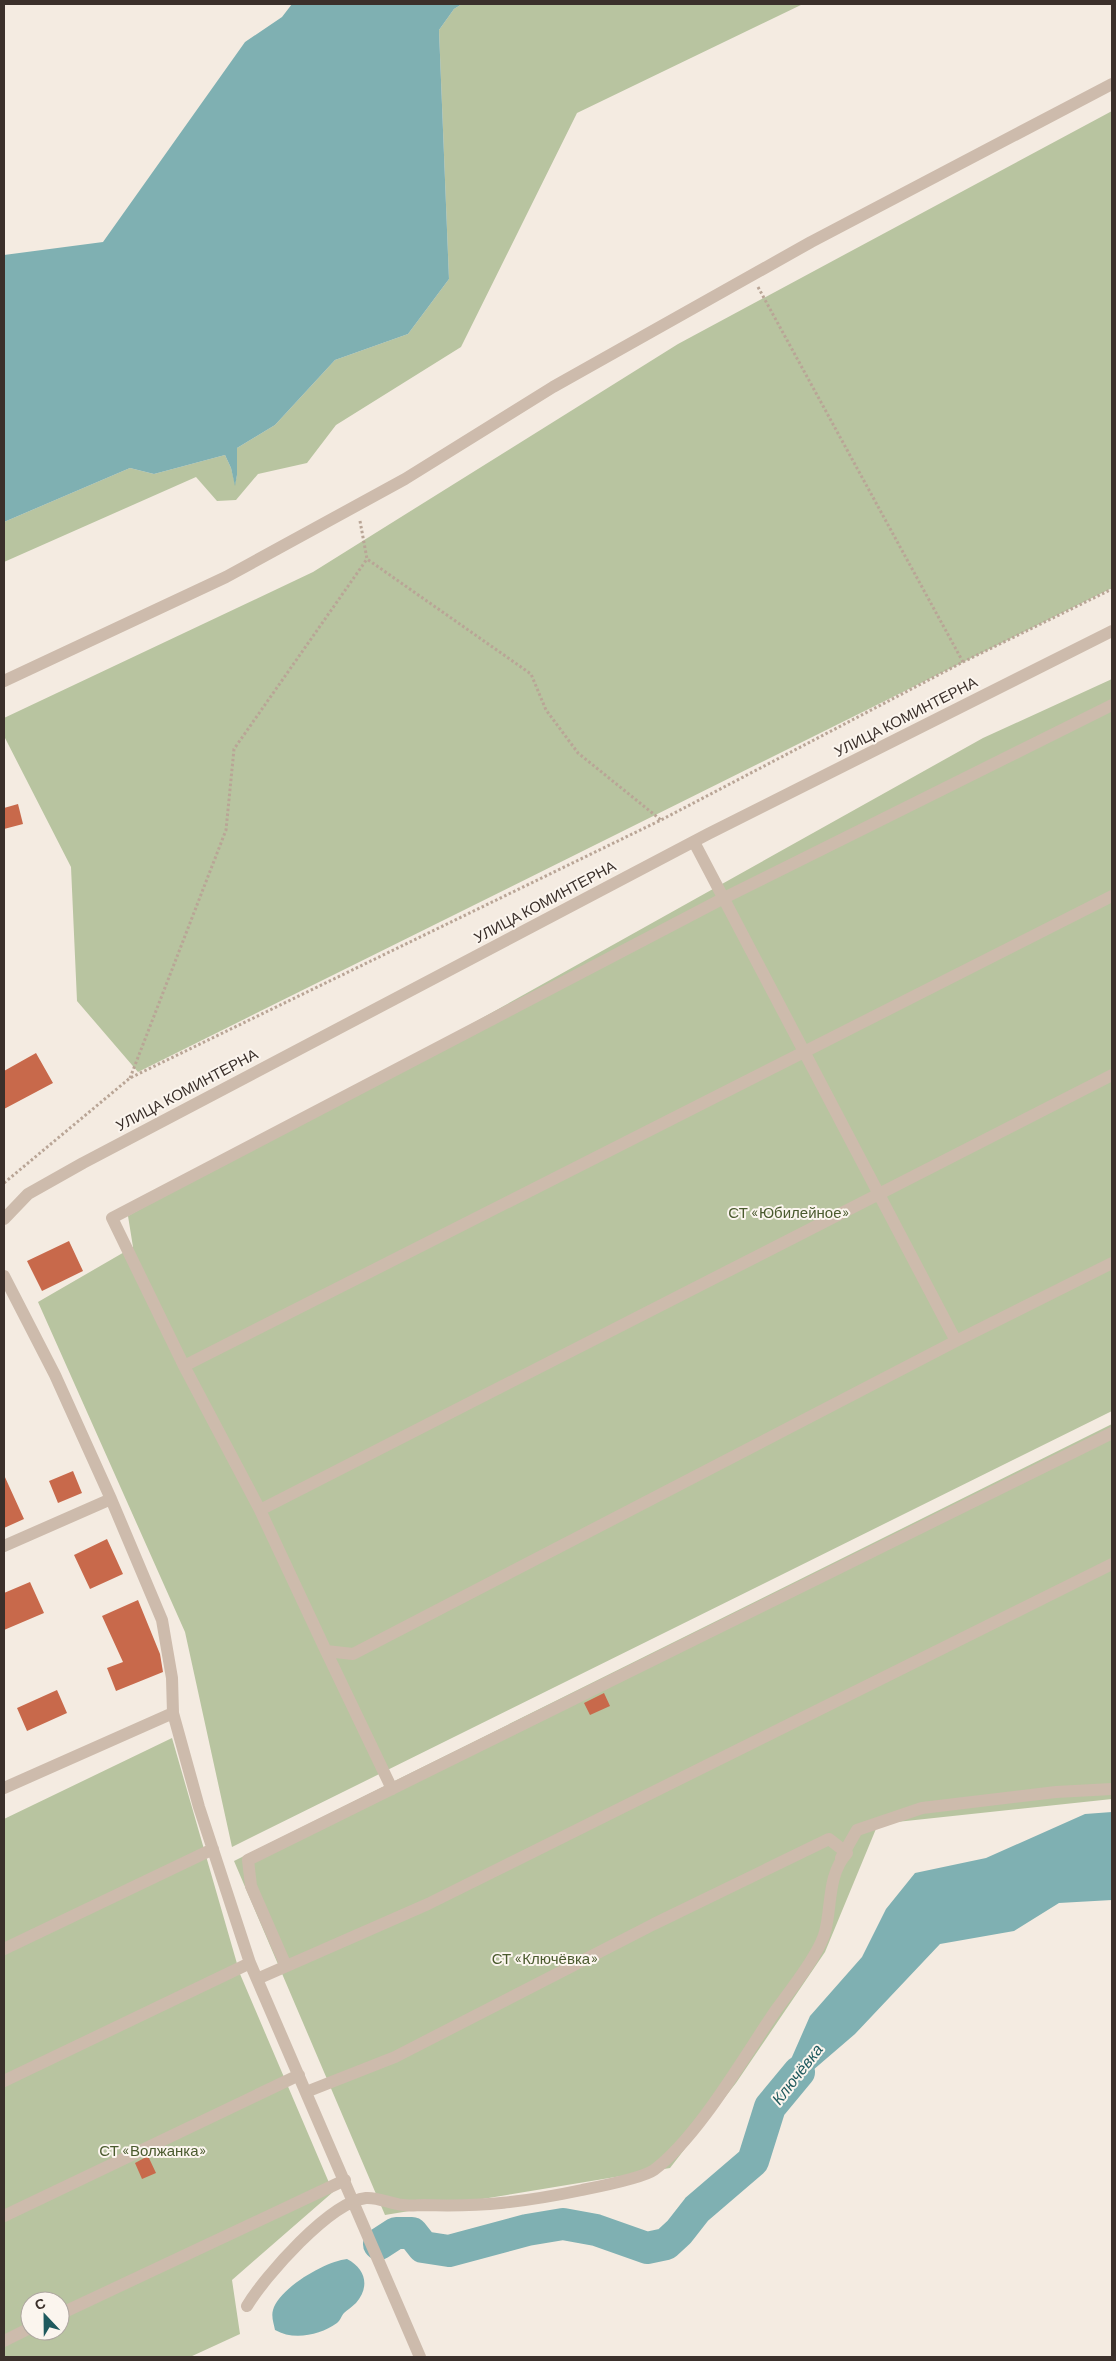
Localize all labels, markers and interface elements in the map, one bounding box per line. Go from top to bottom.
street label: УЛИЦА КОМИНТЕРНА [831,672,980,760]
street label: УЛИЦА КОМИНТЕРНА [470,856,619,946]
street label: УЛИЦА КОМИНТЕРНА [112,1044,261,1134]
park label: СТ «Юбилейное» [728,1203,850,1221]
park label: СТ «Ключёвка» [492,1949,598,1967]
water label: Ключёвка [767,2039,826,2108]
park label: СТ «Волжанка» [99,2141,207,2159]
north arrow [20,2291,70,2341]
text: С [32,2294,48,2313]

